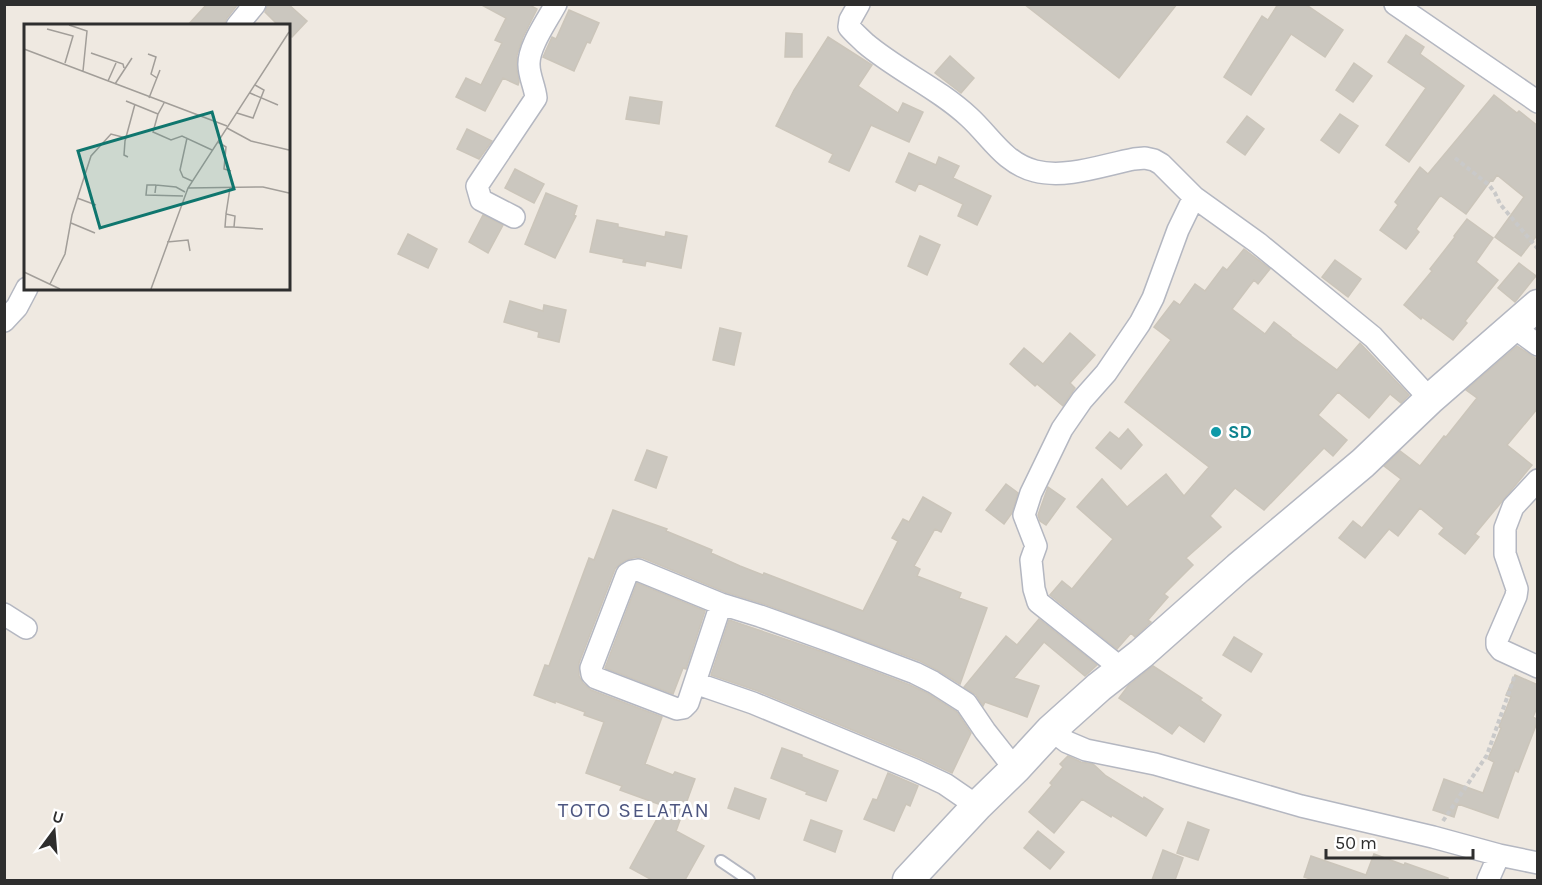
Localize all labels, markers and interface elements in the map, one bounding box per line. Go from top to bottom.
inset map [24,24,290,290]
place label: SD [1228,421,1252,443]
marker: SD [1209,425,1223,439]
district label: TOTO SELATAN [558,798,710,822]
north arrow [24,801,84,861]
text: U [50,806,66,828]
scale bar [1326,822,1473,860]
text: 50 m [1335,832,1377,854]

